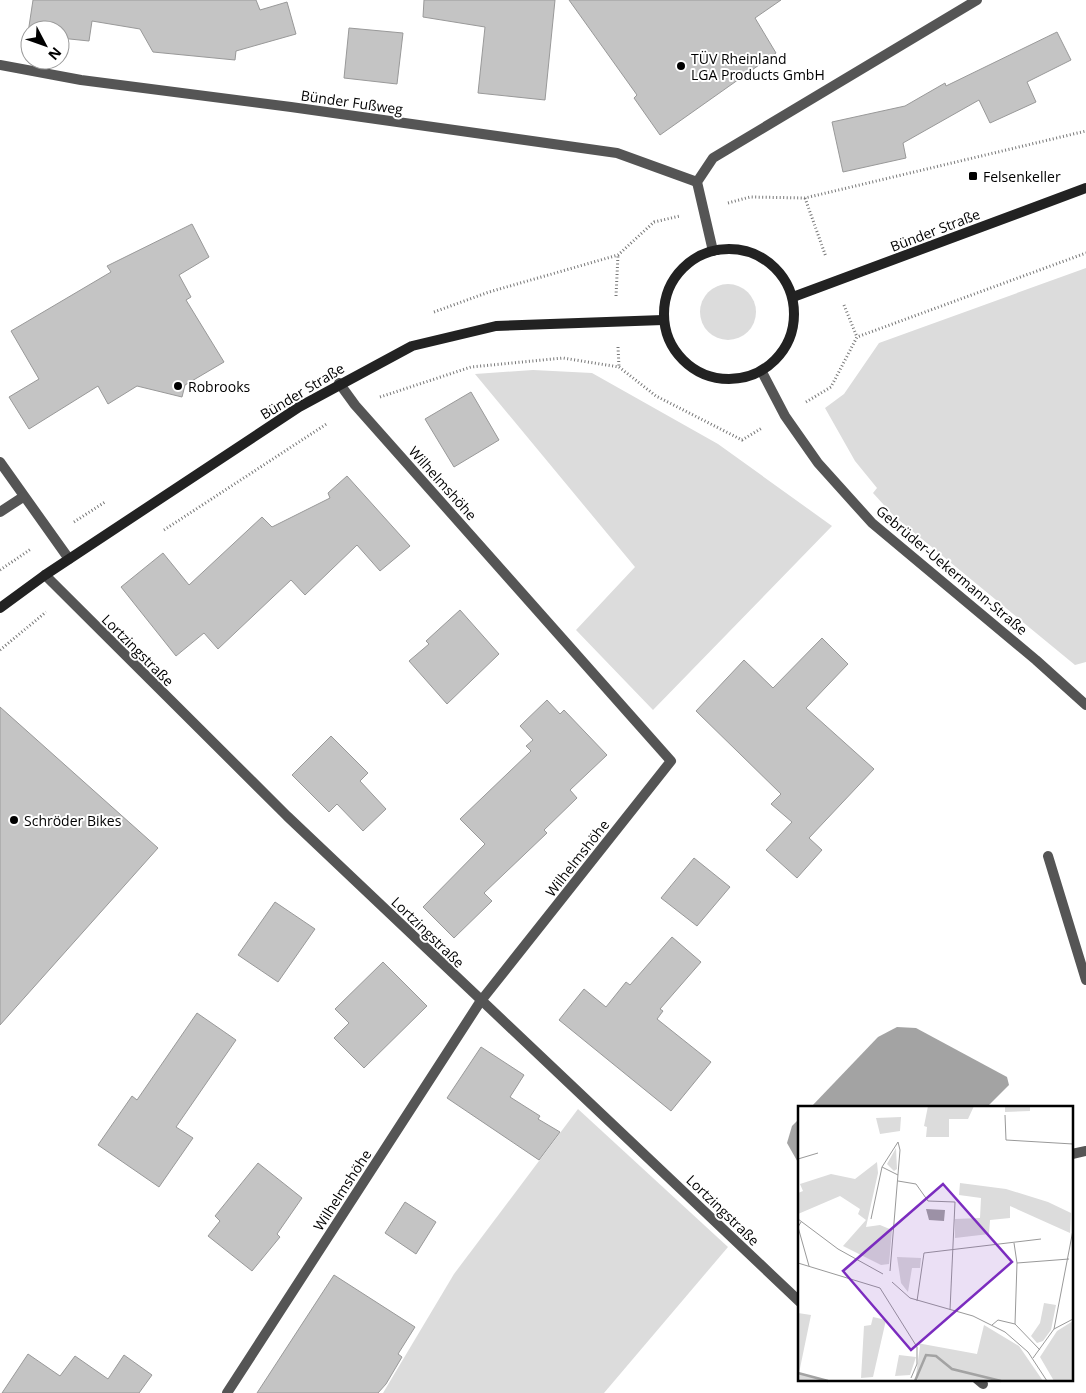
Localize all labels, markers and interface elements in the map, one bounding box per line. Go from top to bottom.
north arrow [20,20,70,70]
text: N [44,43,66,64]
place label: TÜV Rheinland LGA Products GmbH [691,49,825,84]
marker: TÜV Rheinland LGA Products GmbH [675,60,687,72]
street label: Bünder Fußweg [300,85,405,119]
place label: Felsenkeller [983,167,1061,186]
marker: Felsenkeller [967,170,979,182]
street label: Bünder Straße [887,204,983,256]
street label: Bünder Straße [256,358,348,424]
place label: Robrooks [188,377,251,396]
marker: Robrooks [172,380,184,392]
street label: Wilhelmshöhe [405,442,481,524]
street label: Gebrüder-Uekermann-Straße [872,501,1032,639]
street label: Lortzingstraße [98,610,178,690]
place label: Schröder Bikes [24,811,122,830]
marker: Schröder Bikes [8,814,20,826]
street label: Wilhelmshöhe [541,815,613,901]
street label: Lortzingstraße [387,892,469,972]
inset map [798,1106,1074,1380]
street label: Wilhelmshöhe [309,1146,375,1234]
street label: Lortzingstraße [682,1170,764,1250]

